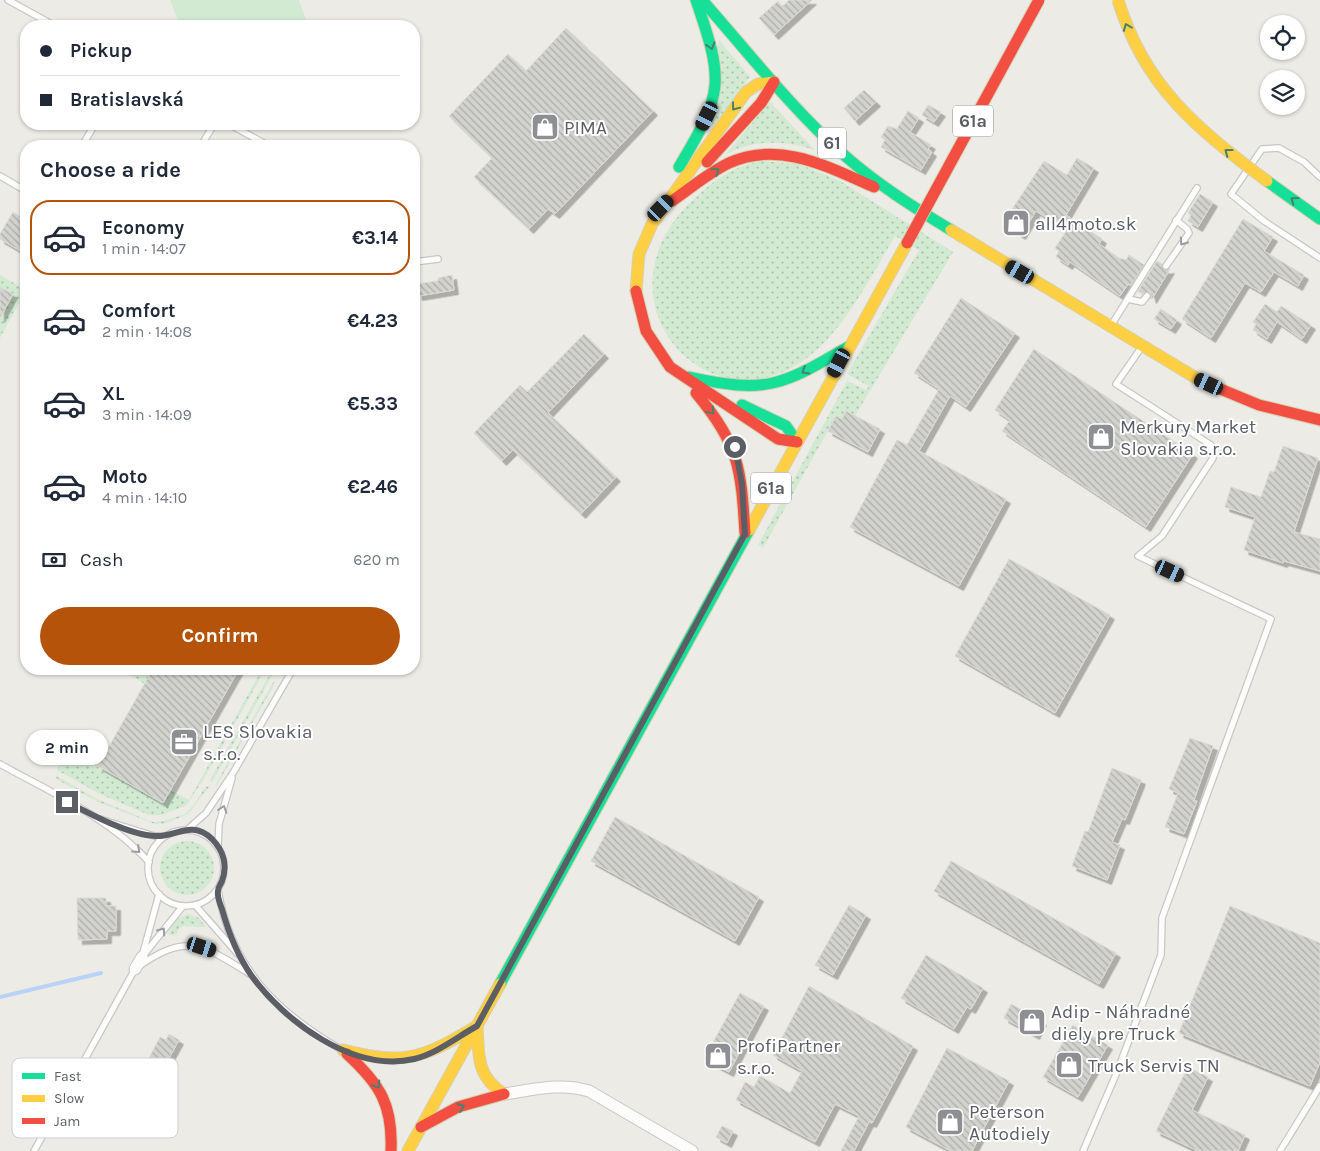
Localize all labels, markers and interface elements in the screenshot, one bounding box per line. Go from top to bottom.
map controls [1260,15,1305,115]
button: locate [1260,15,1305,60]
one-way arrow [1123,24,1133,32]
text: Pickup [70,40,132,62]
one-way arrow [705,42,715,50]
button: layers [1260,70,1305,115]
text: Bratislavská [70,89,184,111]
car [693,99,720,133]
one-way arrow [732,101,741,111]
road number: 61a [953,105,993,136]
shop icon: PIMA [530,112,560,142]
place label: PIMA [564,117,607,139]
road number: 61 [818,128,846,158]
one-way arrow [1224,149,1234,158]
text: Choose a ride [40,157,181,183]
one-way arrow [710,168,720,177]
car [645,192,676,224]
one-way arrow [1290,197,1300,206]
shop icon: all4moto.sk [1001,208,1031,238]
place label: all4moto.sk [1035,213,1137,235]
icon: car [42,215,87,260]
text: Economy [102,217,184,239]
text: €3.14 [352,227,398,249]
one-way arrow [1180,236,1189,246]
text: 1 min · 14:07 [102,239,186,258]
car [1003,258,1036,286]
icon: car [42,298,87,343]
text: Comfort [102,300,176,322]
text: €4.23 [347,310,398,332]
text: 2 min · 14:08 [102,322,192,341]
car [825,346,852,380]
one-way arrow [802,364,811,374]
car [1192,371,1225,397]
icon: car [42,381,87,426]
text: XL [102,383,124,405]
text: €5.33 [347,393,398,415]
text: 3 min · 14:09 [102,405,192,424]
one-way arrow [706,405,715,414]
place label: Merkury Market Slovakia s.r.o. [1120,416,1256,460]
shop icon: Merkury Market Slovakia s.r.o. [1086,422,1116,452]
route start [724,436,746,458]
icon: car [42,464,87,509]
text: Moto [102,466,148,488]
road number: 61a [751,472,791,503]
text: €2.46 [348,476,398,498]
text: 4 min · 14:10 [102,488,187,507]
icon: cash [40,546,68,574]
text: Cash [80,549,124,571]
text: 620 m [353,550,400,569]
car [1153,558,1186,584]
button: Confirm [40,607,400,665]
place label: LES Slovakia s.r.o. [203,721,313,765]
office icon: LES Slovakia s.r.o. [169,727,199,757]
callout: 2 min [26,730,108,764]
text: 2 min [45,738,89,757]
route end [56,791,78,813]
one-way arrow [217,805,227,814]
one-way arrow [131,844,140,853]
one-way arrow [156,928,164,937]
car [185,935,218,959]
place label: Adip - Náhradné diely pre Truck [1051,1001,1190,1045]
shop icon: Adip - Náhradné diely pre Truck [1017,1007,1047,1037]
place label: ProfiPartner s.r.o. [737,1035,840,1079]
shop icon: ProfiPartner s.r.o. [703,1041,733,1071]
shop icon: Truck Servis TN [1054,1050,1084,1080]
place label: Truck Servis TN [1088,1055,1220,1077]
legend [12,1058,178,1138]
text: Fast [54,1068,81,1085]
one-way arrow [371,1079,380,1089]
text: Slow [54,1090,84,1107]
place label: Peterson Autodiely [969,1101,1050,1145]
one-way arrow [456,1103,465,1113]
shop icon: Peterson Autodiely [935,1107,965,1137]
text: Jam [54,1113,80,1130]

